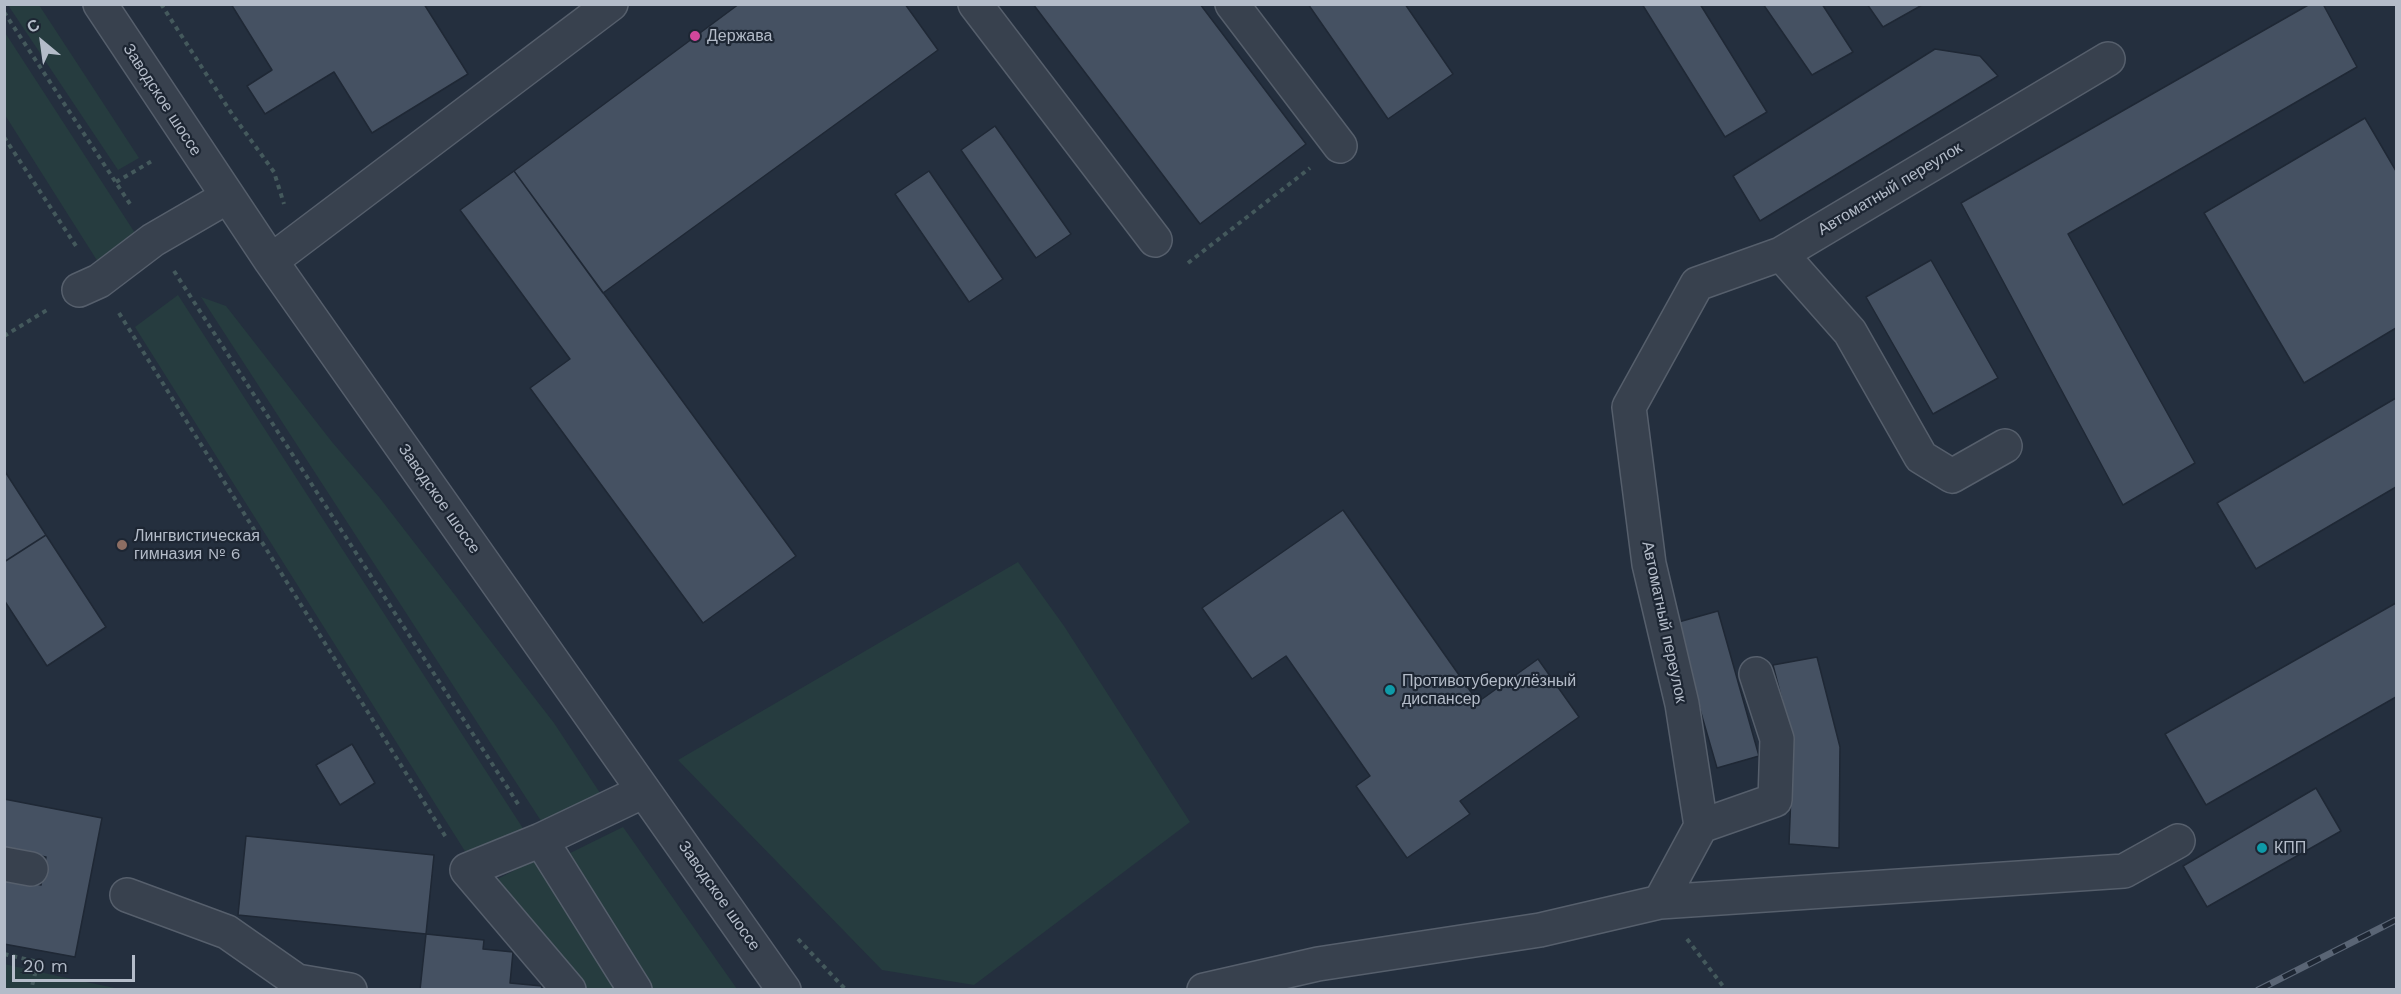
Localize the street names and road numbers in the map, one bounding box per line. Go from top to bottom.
street label: Заводское шоссе [119,40,205,160]
street label: Автоматный переулок [1814,138,1966,240]
street label: Заводское шоссе [394,440,484,558]
street label: Автоматный переулок [1637,539,1691,705]
street label: Заводское шоссе [674,837,764,955]

